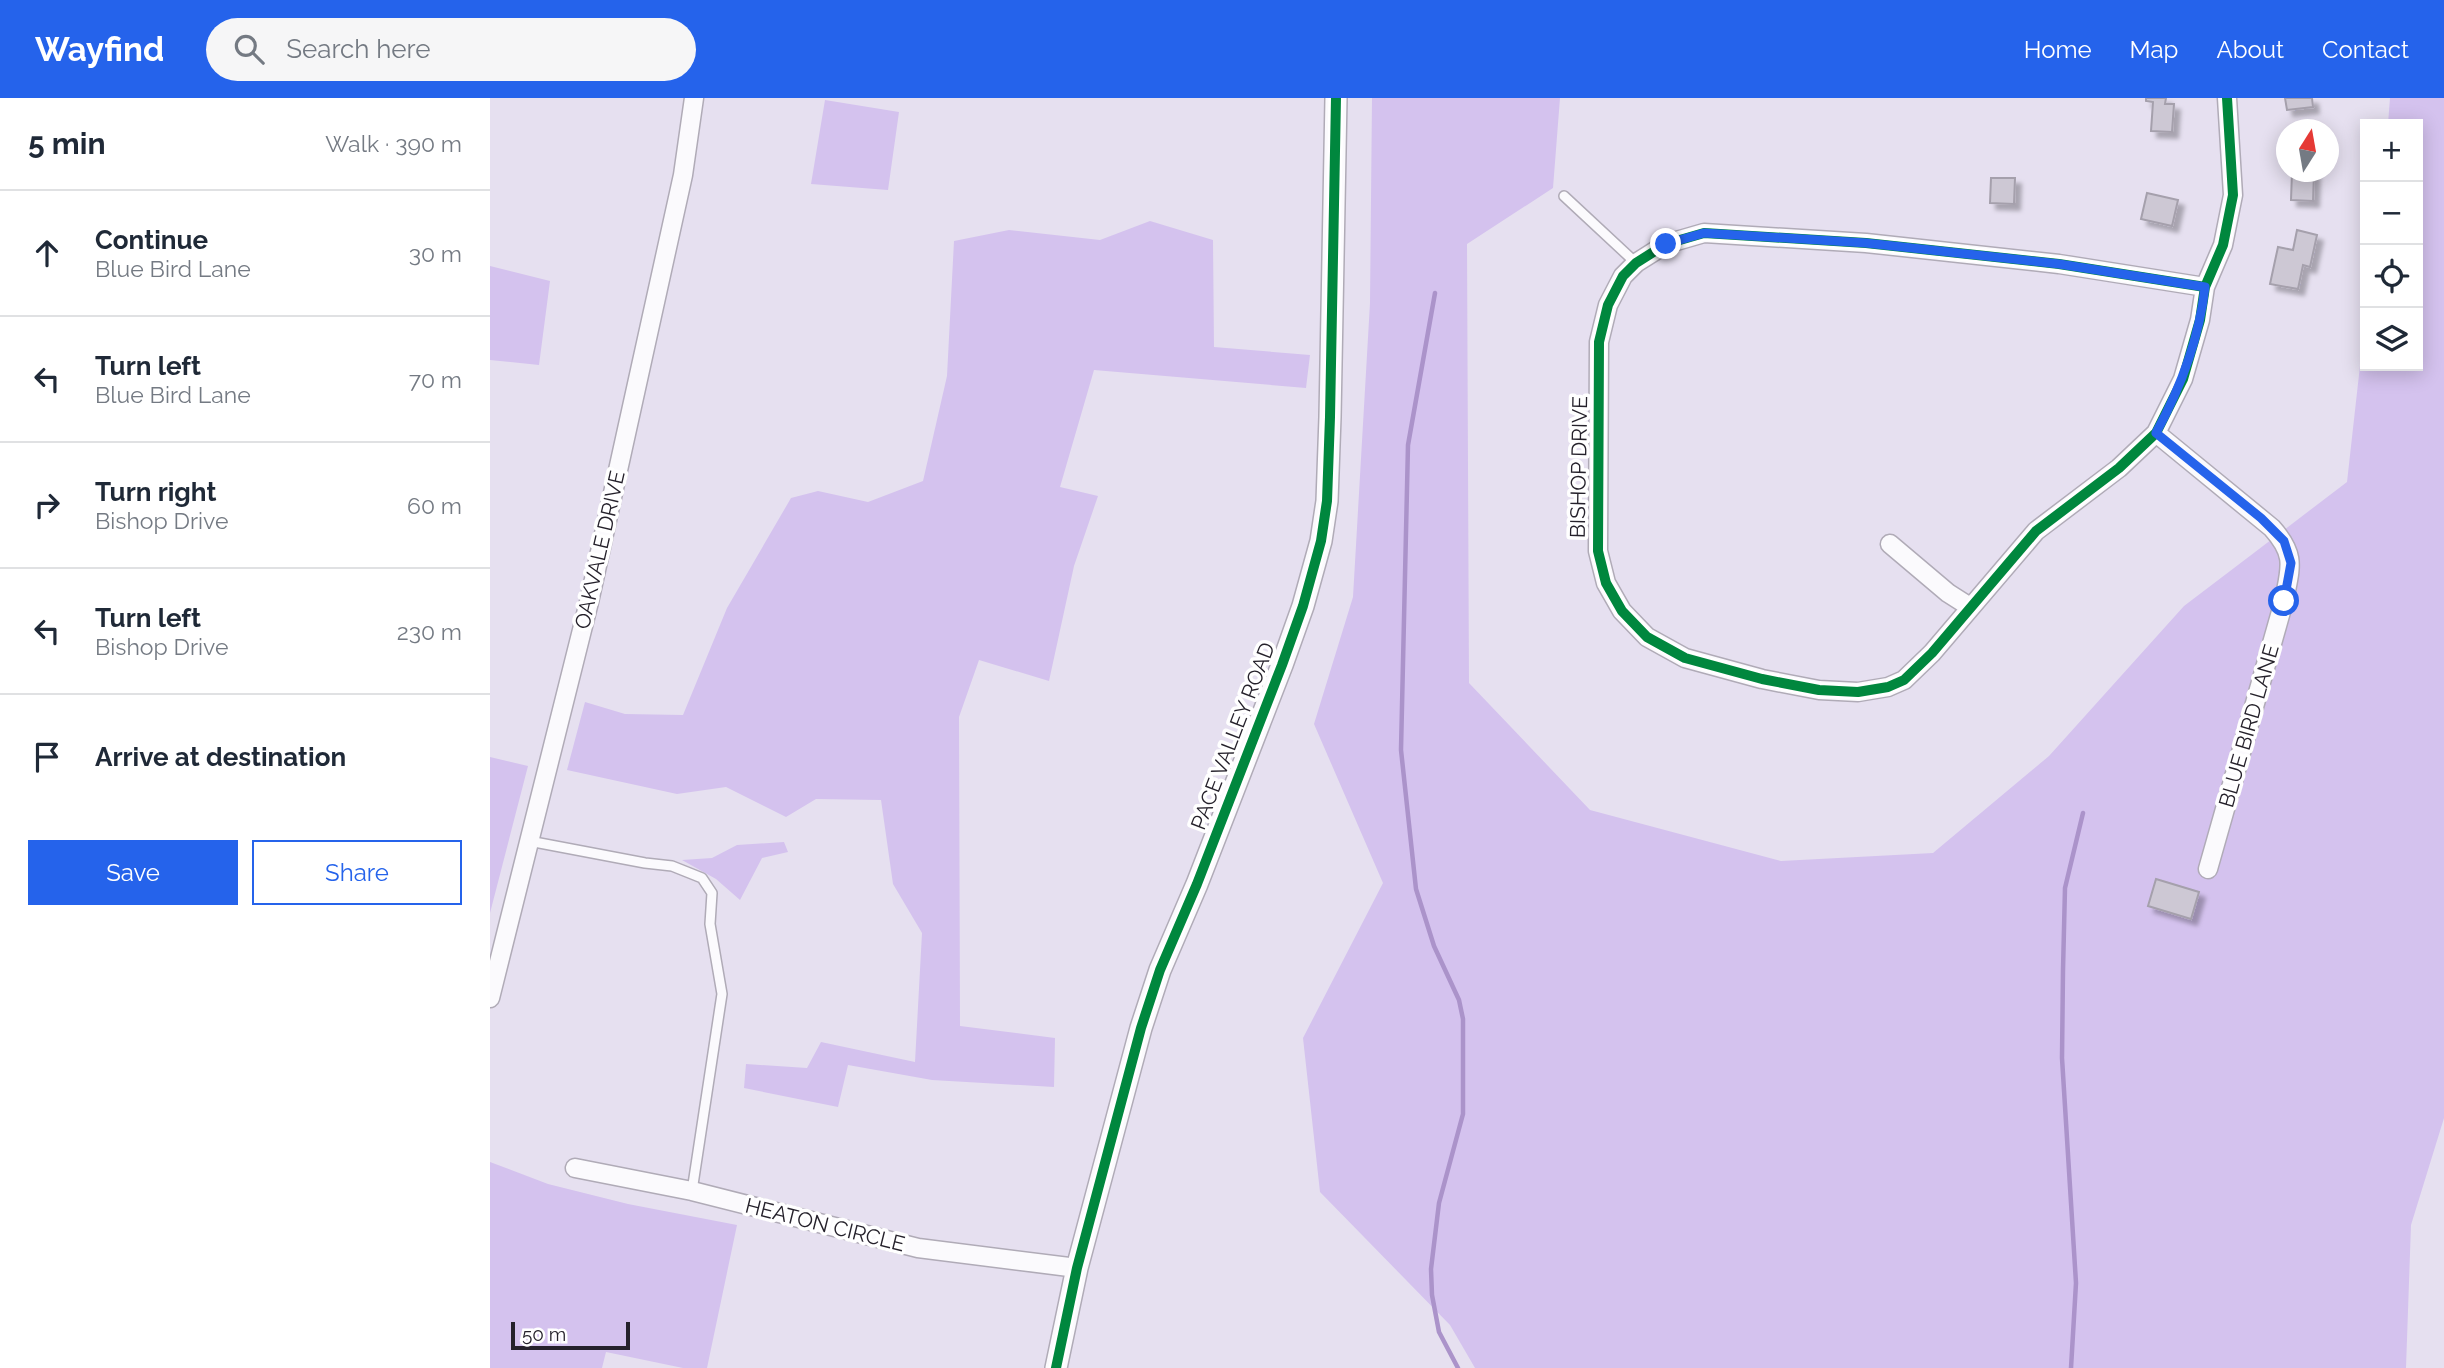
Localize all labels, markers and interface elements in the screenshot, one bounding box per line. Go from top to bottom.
search box [206,18,696,81]
text: Wayfind [35,30,164,69]
icon: search [230,30,268,68]
text: Search here [286,34,431,64]
text: Home [2024,35,2092,64]
text: Map [2130,35,2178,64]
text: About [2216,35,2284,64]
text: Contact [2322,35,2409,64]
north arrow [2276,119,2339,182]
map controls [2360,119,2423,371]
button: + [2360,119,2423,182]
text: 5 min [28,126,106,161]
text: Walk · 390 m [325,130,462,157]
button: − [2360,182,2423,245]
text: Continue [95,225,208,255]
route end [1650,228,1681,259]
icon: ahead [28,234,66,272]
text: 30 m [409,240,462,267]
button: locate [2360,245,2423,308]
text: Blue Bird Lane [95,255,251,282]
button: layers [2360,308,2423,371]
text: Turn left [95,351,201,381]
icon: left [28,360,66,398]
text: 70 m [409,366,462,393]
text: Blue Bird Lane [95,381,251,408]
street label: BISHOP DRIVE [1565,396,1592,538]
street label: OAKVALE DRIVE [569,468,630,631]
text: Turn right [95,477,216,507]
icon: right [28,486,66,524]
text: 60 m [407,492,462,519]
text: Bishop Drive [95,507,228,534]
route start [2268,585,2299,616]
text: Turn left [95,603,201,633]
icon: left [28,612,66,650]
text: 230 m [397,618,462,645]
text: Bishop Drive [95,633,228,660]
street label: PACE VALLEY ROAD [1185,639,1280,833]
street label: BLUE BIRD LANE [2213,642,2284,810]
icon: arrive [28,738,66,776]
text: Arrive at destination [95,742,346,772]
button: Save [28,840,238,905]
button: Share [252,840,462,905]
street label: HEATON CIRCLE [743,1193,907,1256]
scale bar [511,1319,630,1351]
text: 50 m [522,1323,566,1345]

